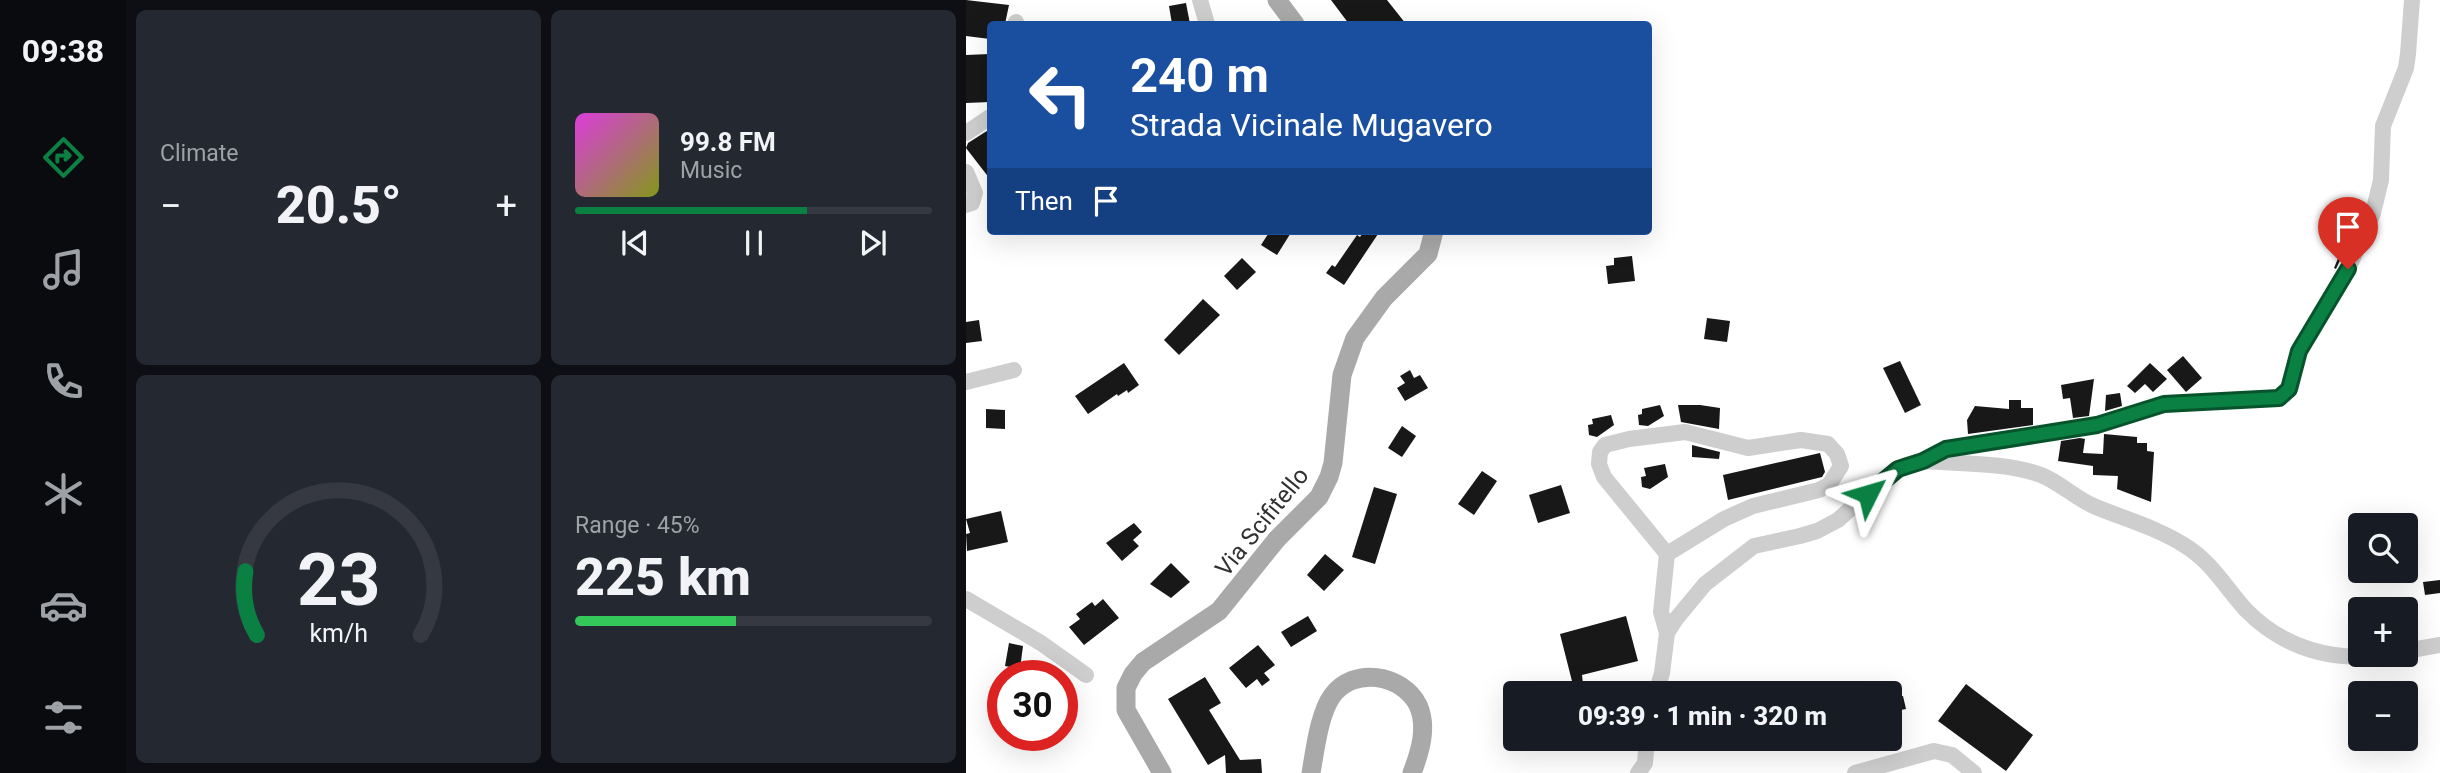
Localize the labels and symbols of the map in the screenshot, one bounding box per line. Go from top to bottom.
pin [2318,197,2378,269]
position arrow [1831,457,1905,531]
street label: Via Scifitello [1210,462,1314,582]
speed limit sign: 30 [987,660,1078,751]

